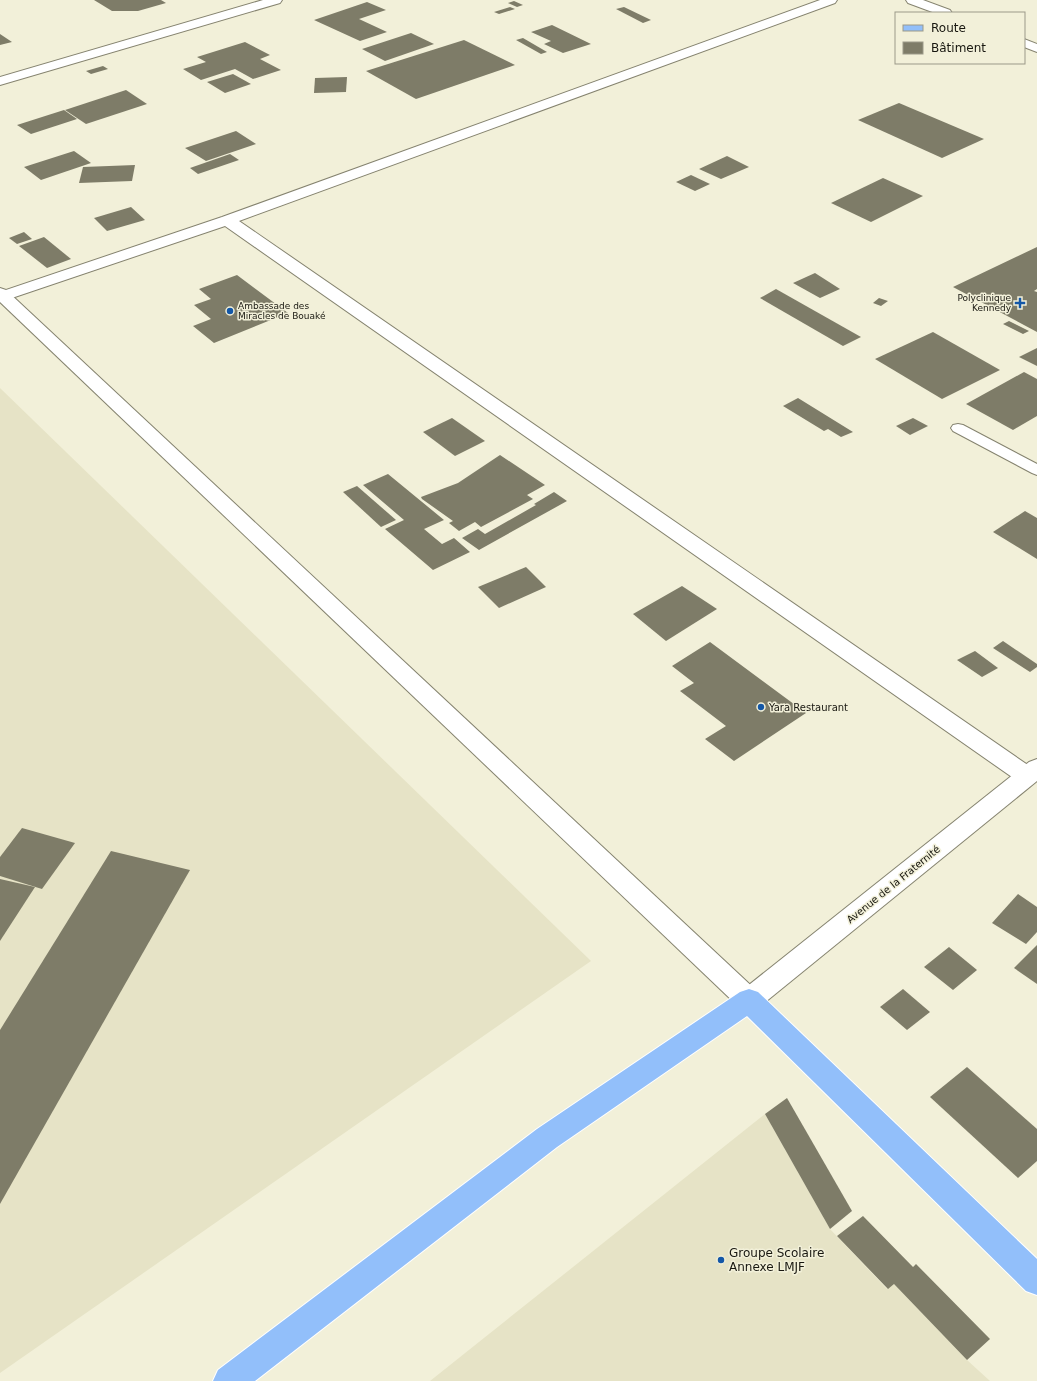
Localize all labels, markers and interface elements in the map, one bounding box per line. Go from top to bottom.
legend [895,12,1025,64]
text: Route [931,21,966,35]
text: Bâtiment [931,41,986,55]
place label: Polyclinique Kennedy [957,293,1012,313]
marker: Polyclinique Kennedy [1014,297,1026,309]
place label: Ambassade des Miracles de Bouaké [238,301,326,321]
marker: Ambassade des Miracles de Bouaké [225,306,235,316]
marker: Yara Restaurant [756,702,766,712]
place label: Yara Restaurant [768,702,848,713]
street label: Avenue de la Fraternité [845,843,942,925]
place label: Groupe Scolaire Annexe LMJF [729,1246,824,1274]
marker: Groupe Scolaire Annexe LMJF [716,1255,726,1265]

